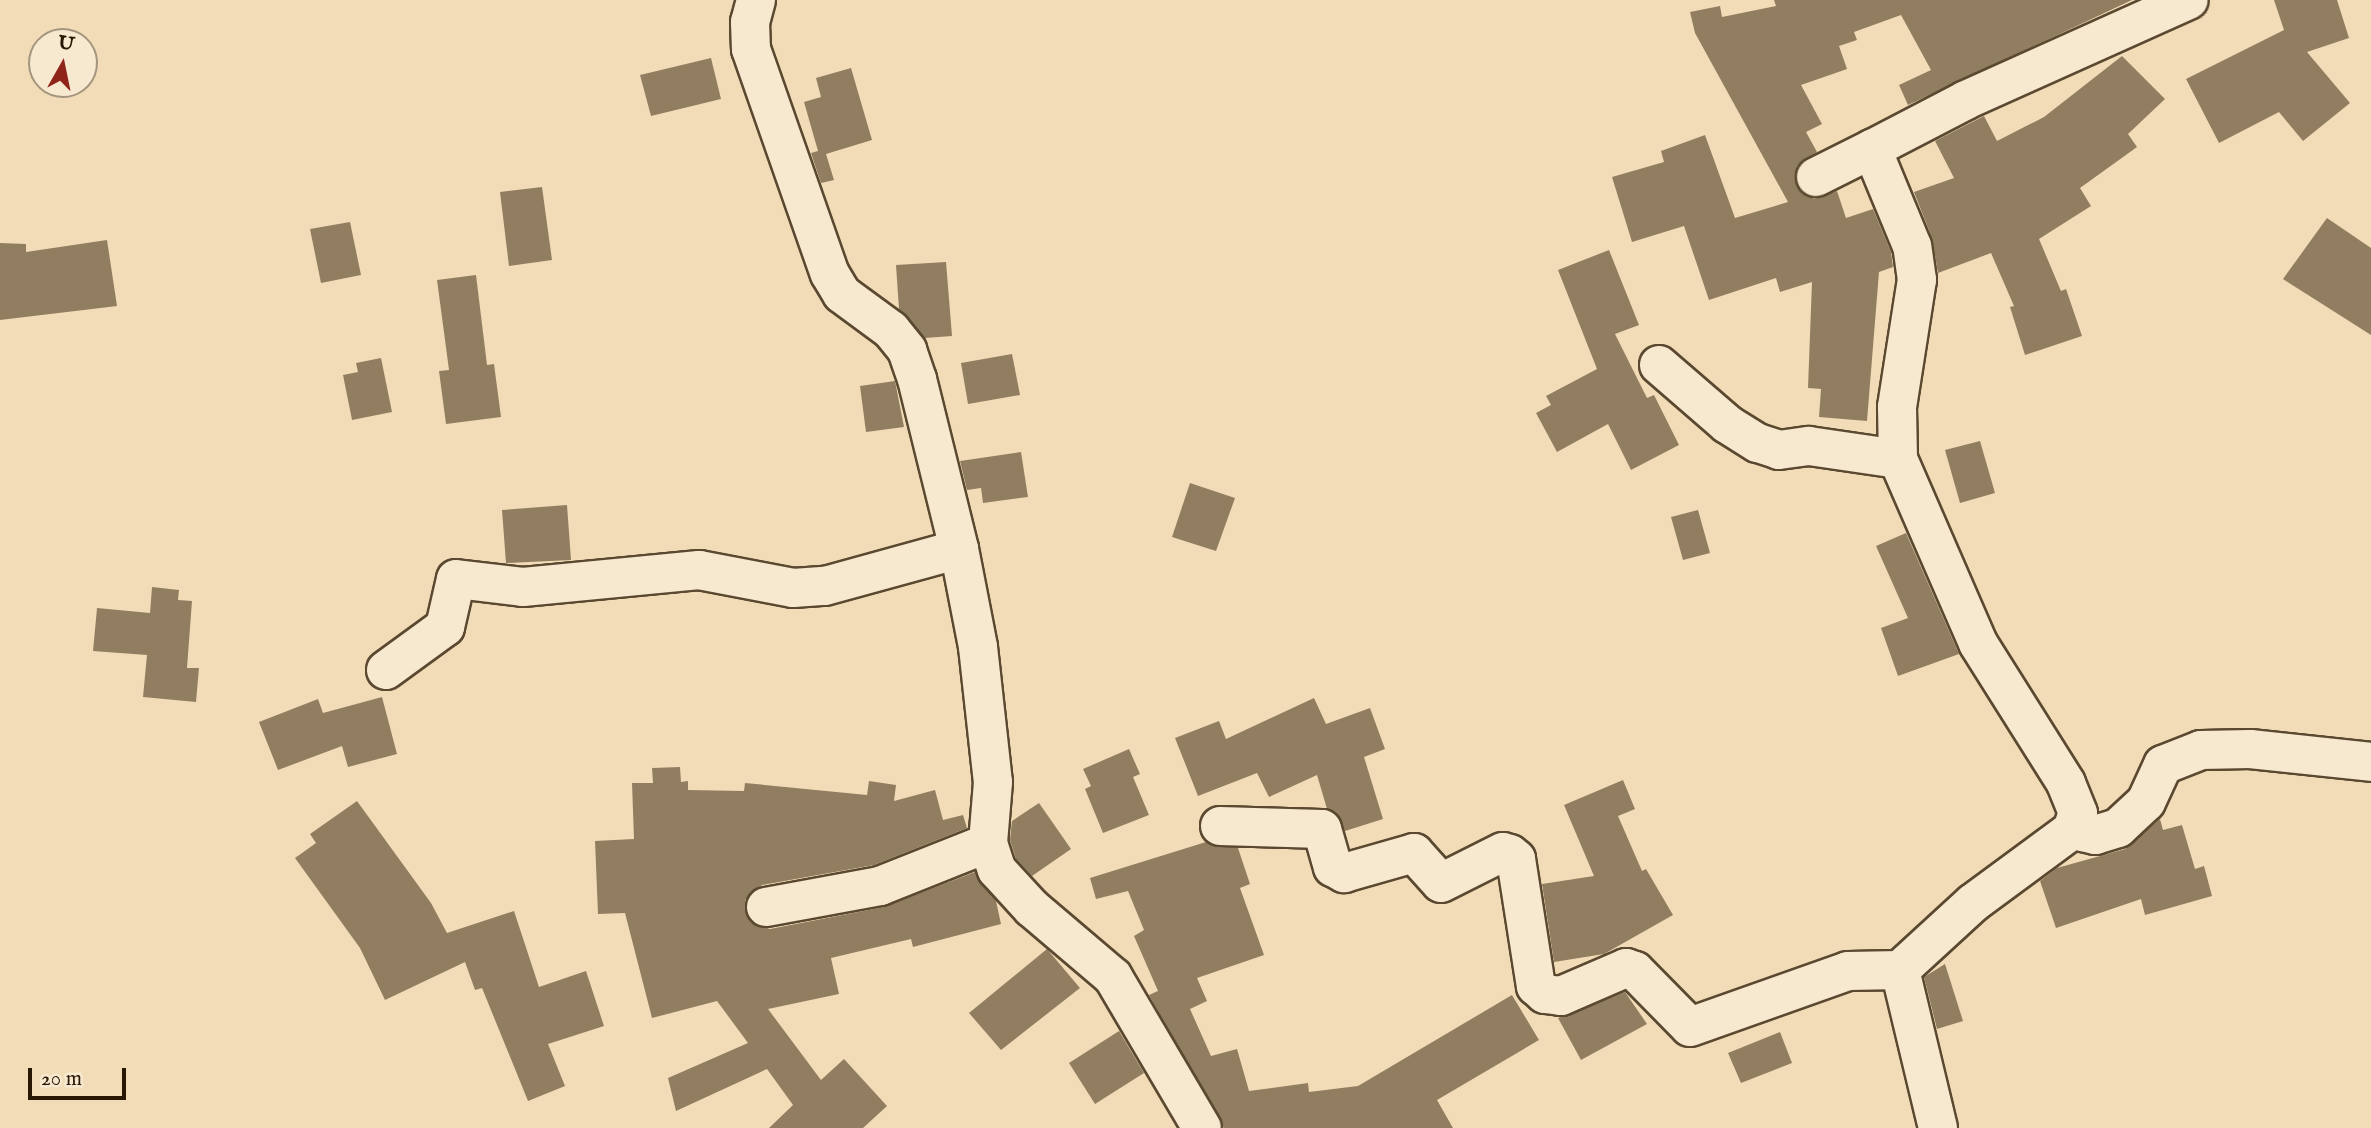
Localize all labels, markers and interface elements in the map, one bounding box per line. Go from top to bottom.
north arrow [28,28,98,98]
text: U [56,31,76,57]
scale bar [32,1054,130,1098]
text: 20 m [41,1066,82,1093]

